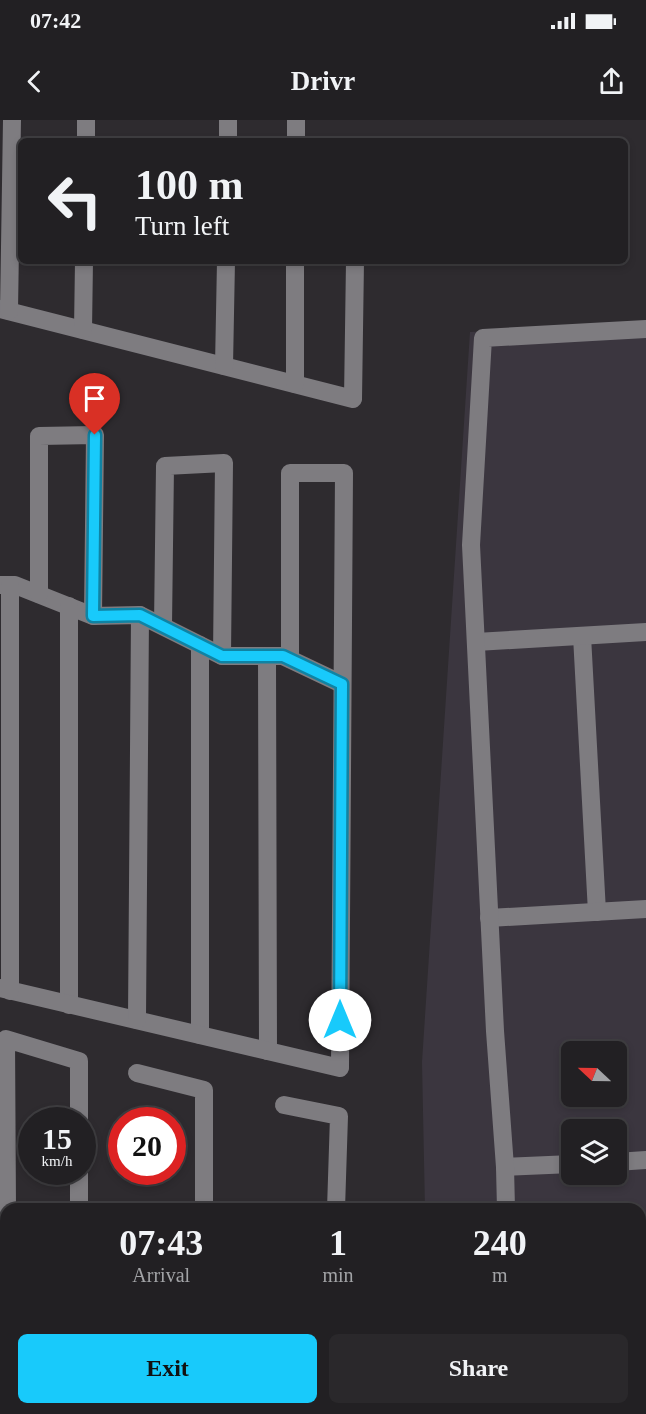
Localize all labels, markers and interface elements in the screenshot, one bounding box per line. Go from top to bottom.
text: 07:42 [30,8,81,33]
icon: back [18,65,51,98]
icon: share [595,65,628,98]
text: Drivr [291,66,355,96]
icon: left [36,162,114,240]
text: 100 m [135,162,244,208]
text: Turn left [135,211,229,241]
pin [69,373,120,435]
icon: arrive [78,382,111,415]
position arrow [308,988,372,1052]
north arrow [561,1041,627,1107]
map controls [561,1041,627,1185]
speed limit sign: 20 [108,1107,186,1185]
button: layers [561,1119,627,1185]
text: 15 [42,1122,72,1155]
text: km/h [42,1153,72,1169]
text: 07:43 [119,1223,203,1263]
text: 1 [329,1223,347,1263]
text: 240 [473,1223,527,1263]
text: Arrival [132,1264,190,1286]
text: min [322,1264,354,1286]
text: m [492,1264,508,1286]
button: Exit [18,1334,317,1403]
button: Share [329,1334,628,1403]

